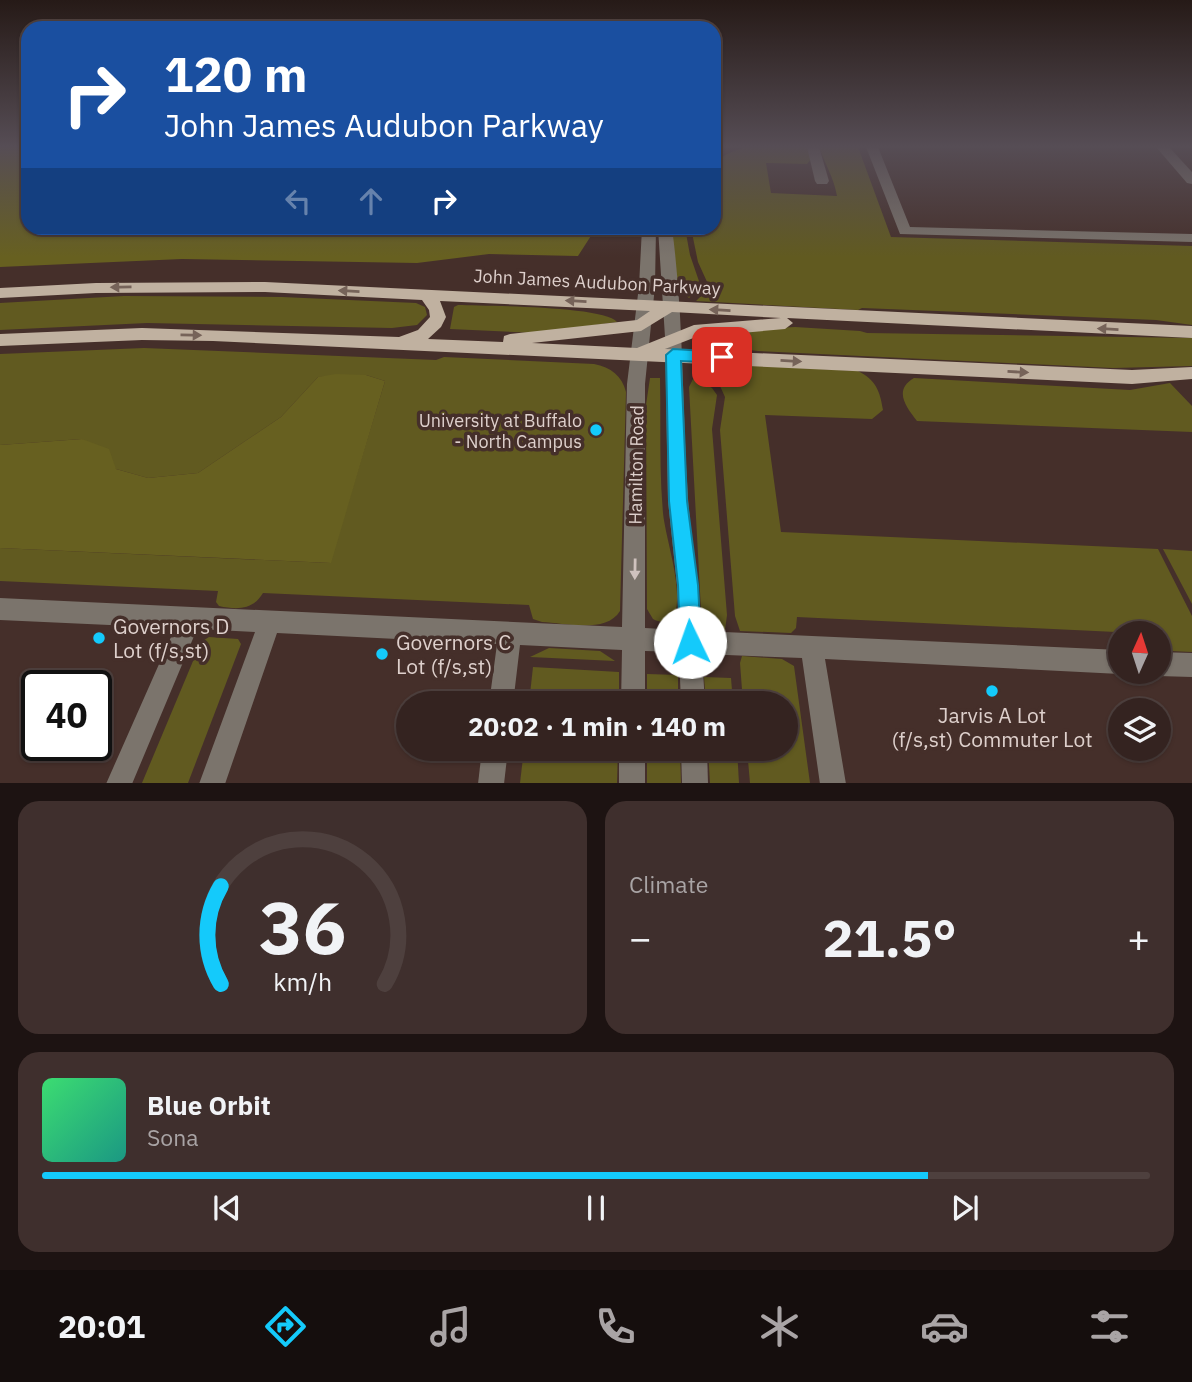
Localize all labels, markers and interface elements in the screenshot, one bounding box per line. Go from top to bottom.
text: 120 m [164,42,308,105]
icon: right [49,49,140,140]
text: John James Audubon Parkway [164,104,604,146]
icon: left [279,182,317,220]
icon: ahead [352,182,390,220]
icon: right [425,182,463,220]
street label: John James Audubon Parkway [473,264,721,300]
one-way arrow [110,282,132,293]
one-way arrow [337,285,359,296]
one-way arrow [565,296,587,307]
one-way arrow [709,304,731,315]
one-way arrow [1097,323,1119,334]
pin [692,327,752,387]
one-way arrow [180,329,202,340]
icon: arrive [703,338,741,376]
one-way arrow [780,355,802,366]
one-way arrow [1007,366,1029,377]
street label: Hamilton Road [623,405,649,525]
place label: University at Buffalo - North Campus [419,409,582,453]
marker: University at Buffalo - North Campus [588,422,604,438]
one-way arrow [629,559,641,581]
position arrow [653,605,727,679]
place label: Governors D Lot (f/s,st) [113,612,229,664]
north arrow [1108,621,1171,684]
map controls [1108,621,1171,761]
place label: Governors C Lot (f/s,st) [396,628,511,680]
marker: Governors D Lot (f/s,st) [91,630,107,646]
marker: Governors C Lot (f/s,st) [374,646,390,662]
speed limit sign: 40 [21,670,112,761]
marker: Jarvis A Lot (f/s,st) Commuter Lot [984,683,1000,699]
button: layers [1108,698,1171,761]
place label: Jarvis A Lot (f/s,st) Commuter Lot [891,701,1093,753]
text: 20:02 · 1 min · 140 m [468,709,726,743]
text: Climate [629,869,708,899]
text: 36 [259,879,346,974]
text: 21.5° [822,904,957,971]
text: − [629,913,652,962]
text: + [1127,913,1150,962]
text: km/h [273,964,332,997]
text: Blue Orbit [147,1088,271,1122]
text: Sona [147,1122,199,1152]
icon: previous [208,1189,246,1227]
icon: pause [577,1189,615,1227]
icon: next [946,1189,984,1227]
icon: directions [261,1302,310,1351]
icon: music [426,1302,475,1351]
icon: phone [591,1302,640,1351]
icon: climate [755,1302,804,1351]
icon: car [920,1302,969,1351]
icon: filters [1085,1302,1134,1351]
text: 20:01 [58,1305,145,1347]

